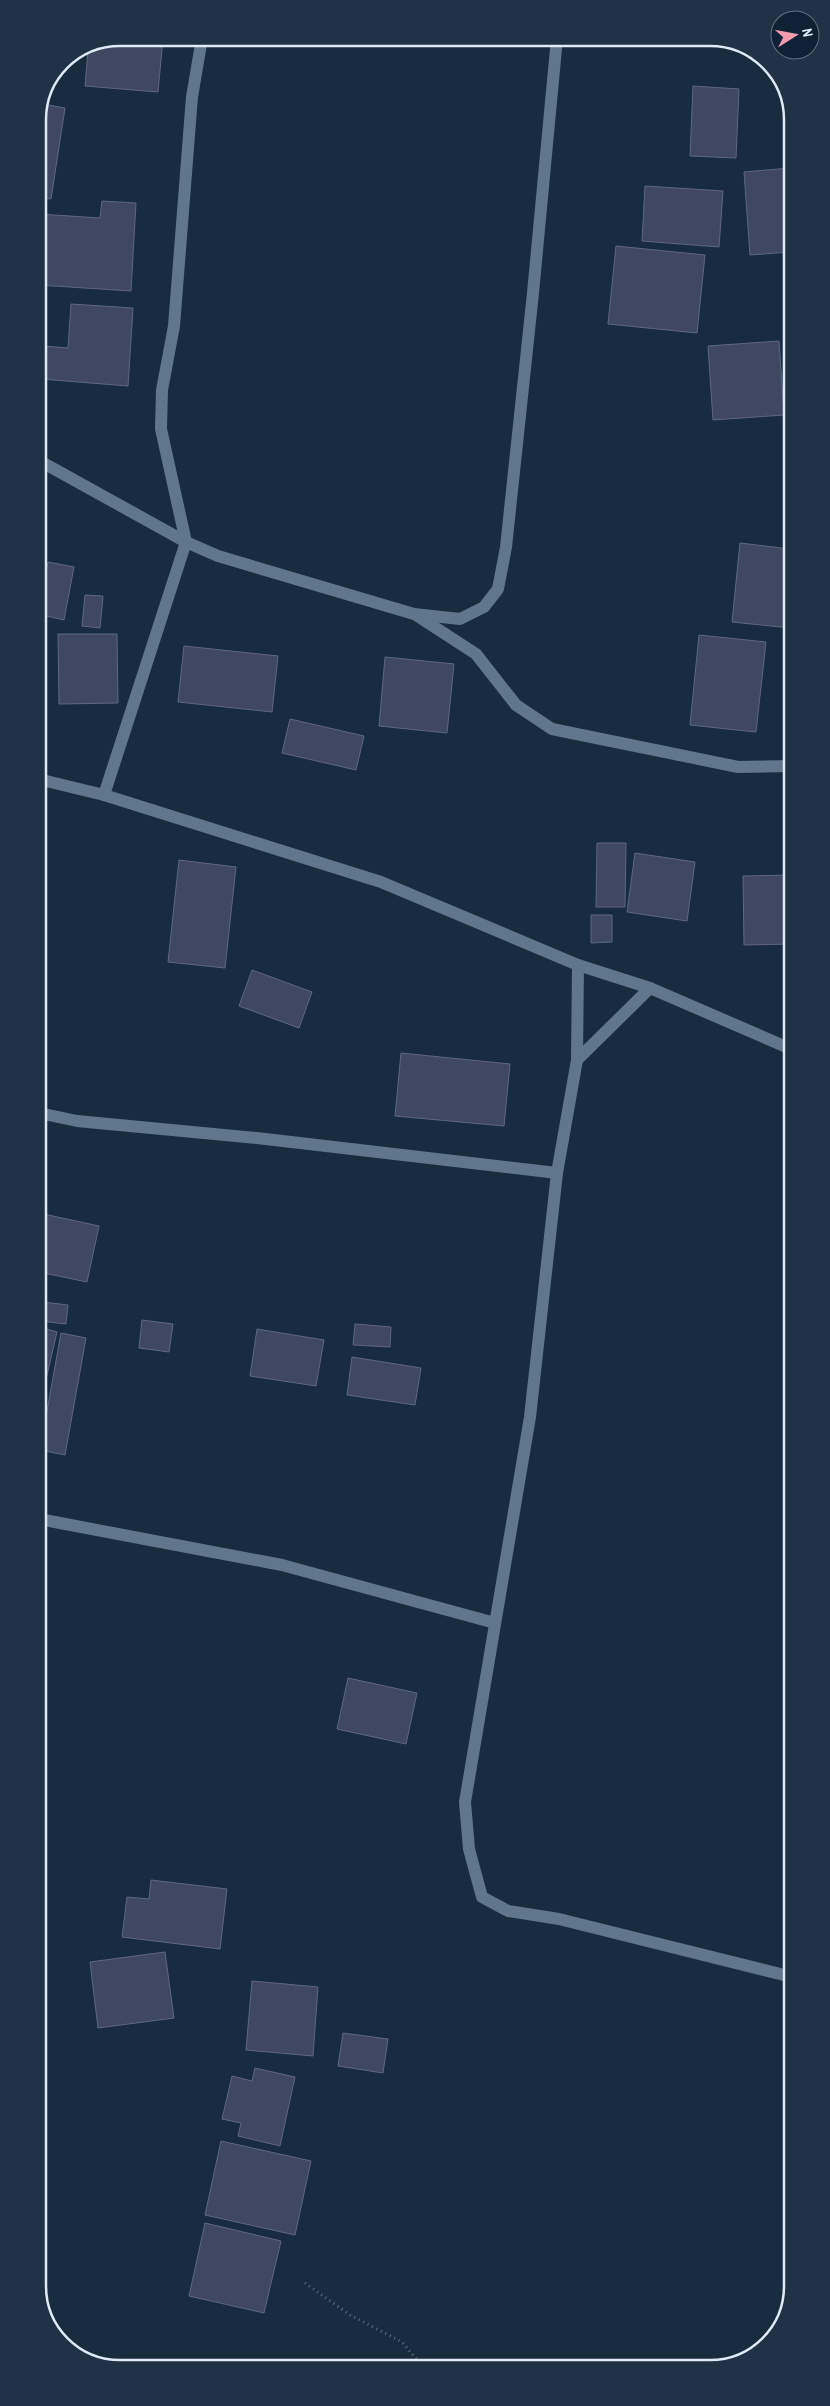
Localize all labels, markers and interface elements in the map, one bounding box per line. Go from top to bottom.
north arrow [770,10,820,60]
text: N [798,27,817,38]

